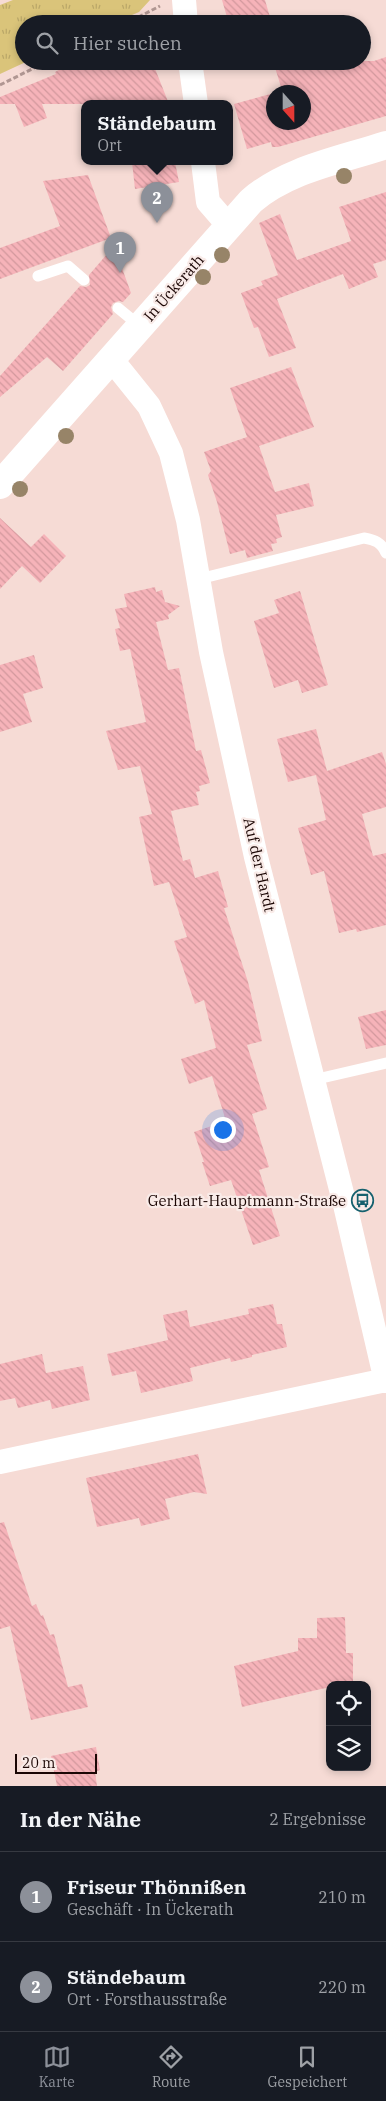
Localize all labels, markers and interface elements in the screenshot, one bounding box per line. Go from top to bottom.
search box [15,15,371,70]
icon: search [33,29,61,57]
text: Hier suchen [73,31,182,55]
north arrow [266,85,311,130]
popup [81,100,233,165]
text: Ständebaum [98,111,216,135]
text: Ort [98,135,122,155]
pin: 2 [141,182,173,223]
pin: 1 [104,232,136,273]
street label: In Ückerath [139,250,208,325]
street label: Auf der Hardt [239,816,280,914]
your location [210,1117,236,1143]
bus stop icon: Gerhart-Hauptmann-Straße [350,1189,374,1213]
place label: Gerhart-Hauptmann-Straße [148,1191,346,1210]
map controls [326,1681,371,1771]
button: locate [326,1681,371,1726]
button: layers [326,1726,371,1771]
scale bar [15,1751,98,1774]
text: 20 m [22,1754,55,1772]
text: In der Nähe [20,1805,141,1833]
text: 2 Ergebnisse [269,1809,366,1829]
text: Friseur Thönnißen [67,1875,246,1899]
text: 1 [31,1887,41,1907]
text: 210 m [318,1887,366,1907]
text: Geschäft · In Ückerath [67,1899,234,1919]
text: Ständebaum [67,1965,186,1989]
text: 2 [31,1977,41,1997]
text: 220 m [318,1977,366,1997]
text: Ort · Forsthausstraße [67,1989,227,2009]
tab: Karte [39,2043,75,2091]
tab: Route [152,2043,190,2091]
tab: Gespeichert [268,2043,347,2091]

